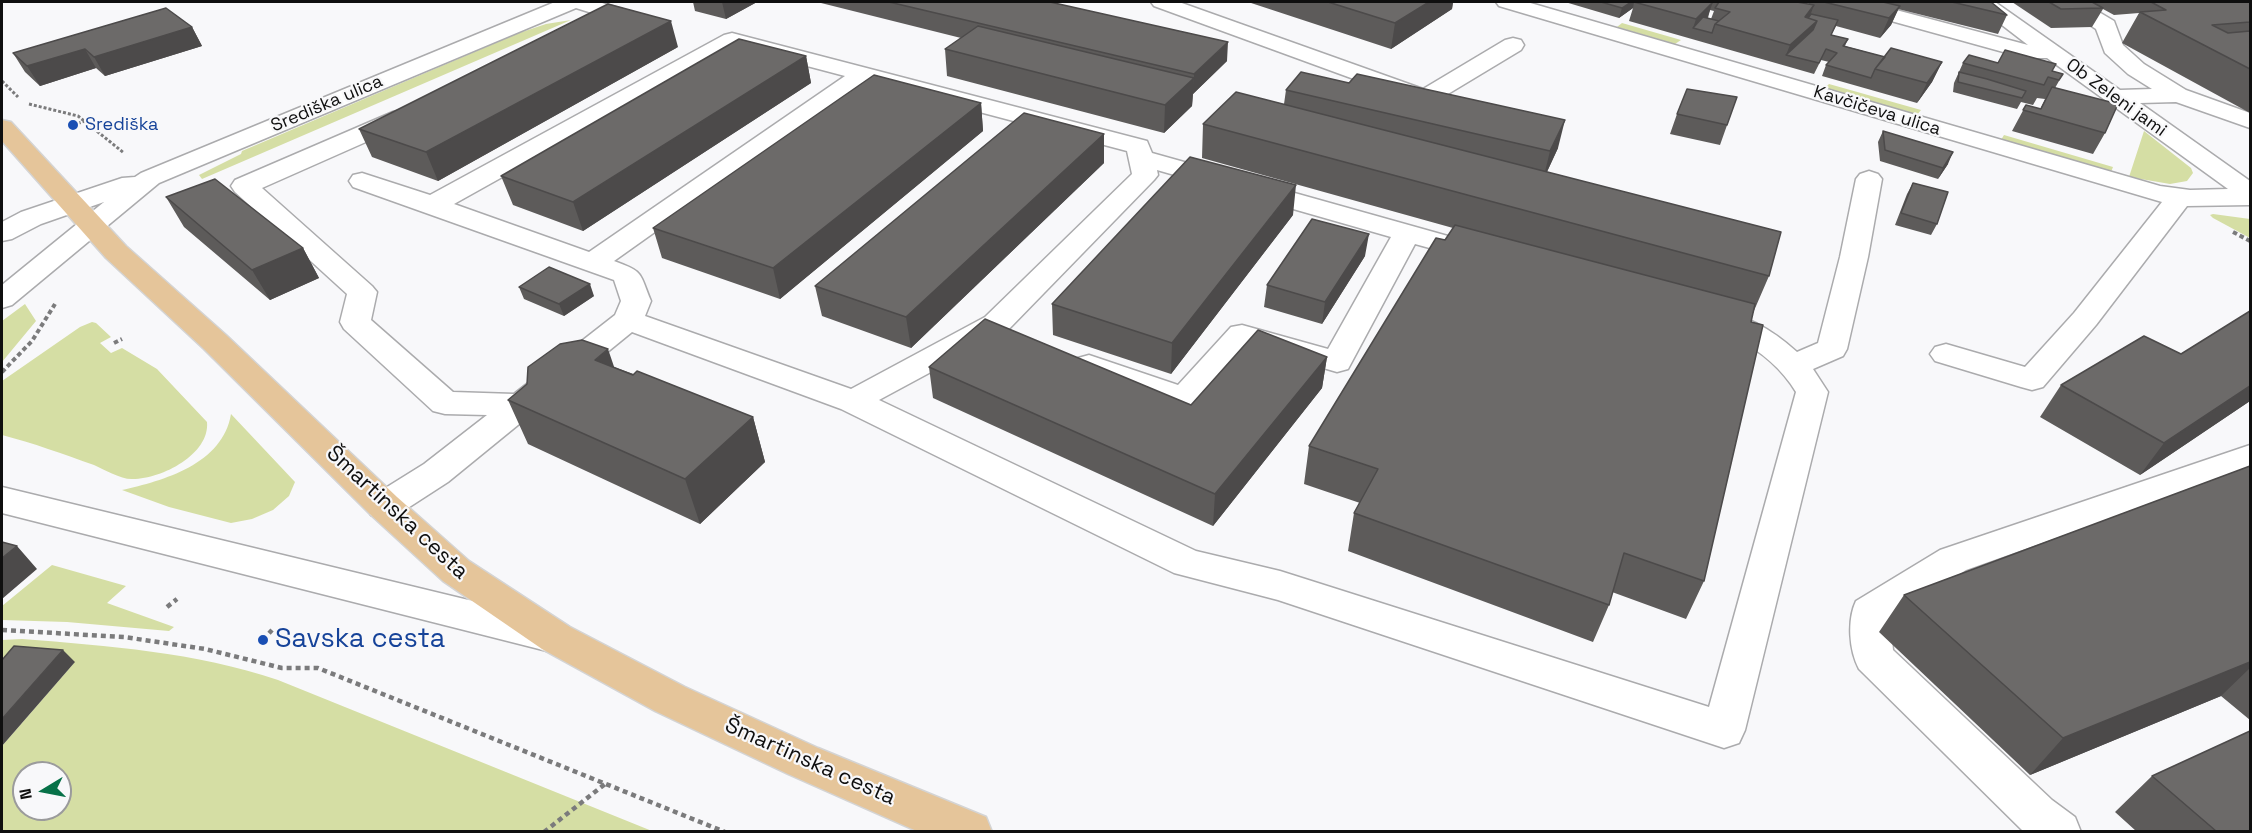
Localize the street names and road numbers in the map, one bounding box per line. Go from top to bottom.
street label: Ob Zeleni jami [2062,54,2170,142]
street label: Središka ulica [268,71,386,137]
street label: Kavčičeva ulica [1811,81,1943,141]
street label: Šmartinska cesta [321,441,473,585]
street label: Šmartinska cesta [721,713,899,811]

